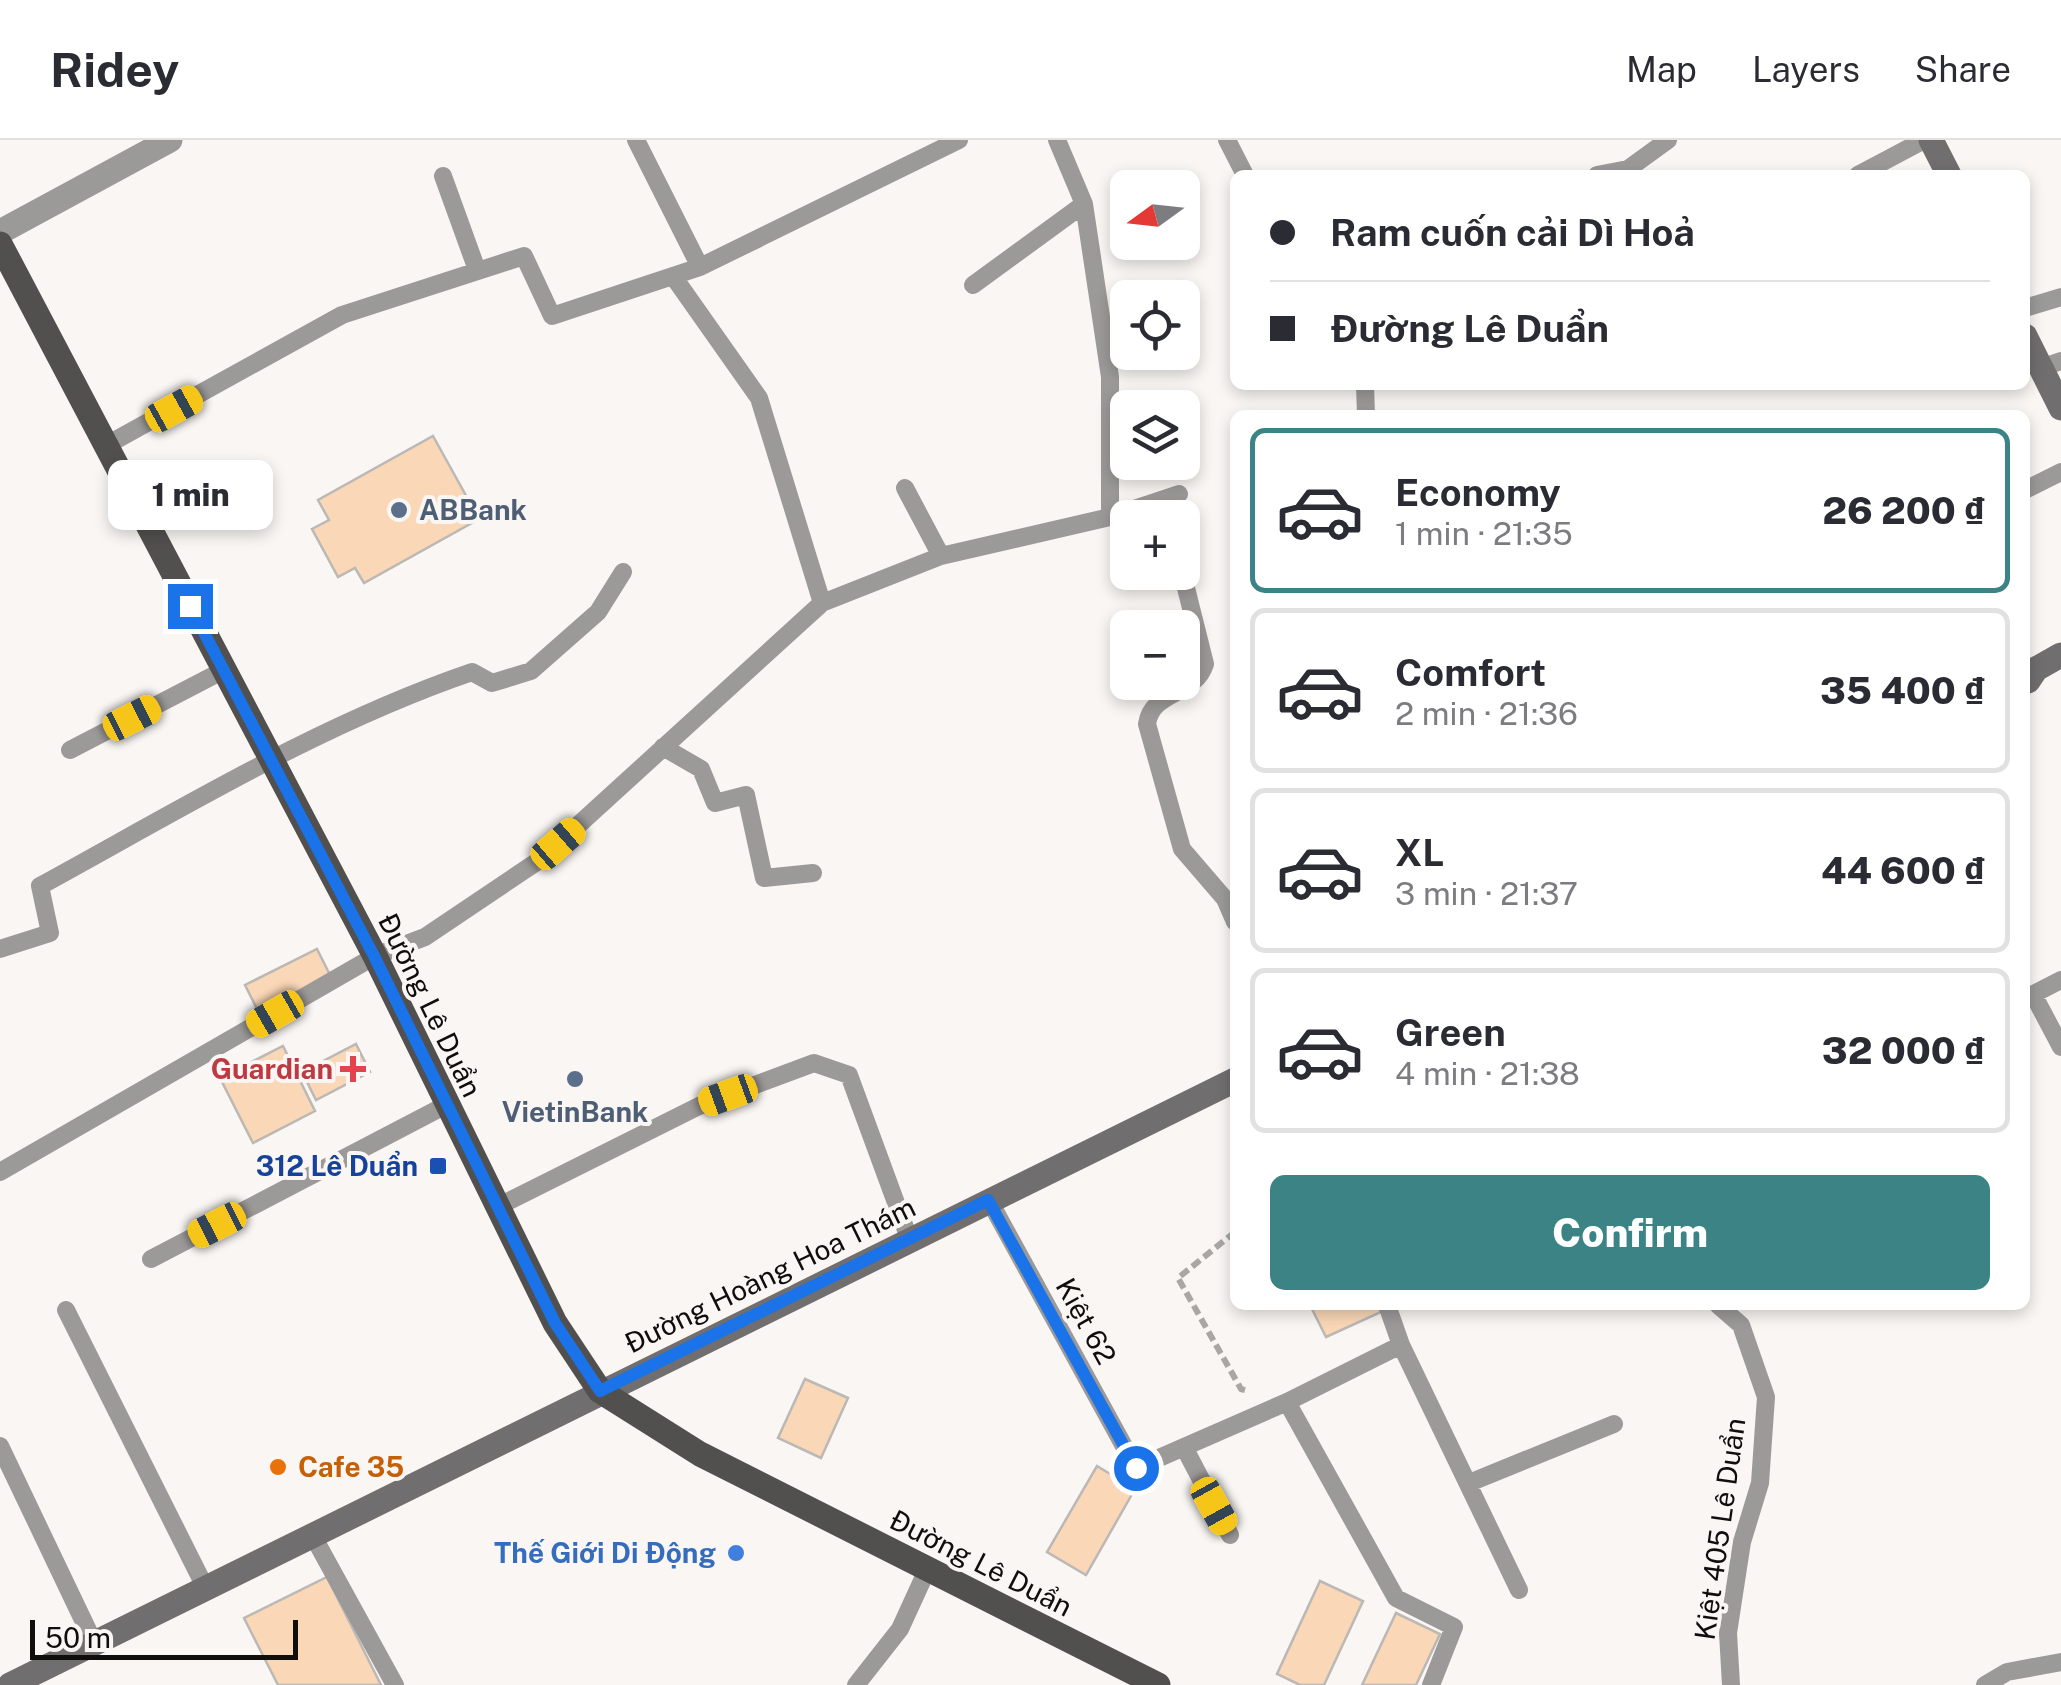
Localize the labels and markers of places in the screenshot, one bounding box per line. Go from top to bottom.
place label: ABBank [419,493,527,526]
marker: ABBank [388,499,410,521]
place label: Guardian [211,1052,333,1085]
marker: Guardian [342,1058,364,1080]
marker: VietinBank [564,1068,586,1090]
place label: VietinBank [502,1095,648,1128]
place label: 312 Lê Duẩn [256,1149,418,1182]
marker: 312 Lê Duẩn [427,1155,449,1177]
place label: Cafe 35 [298,1450,404,1483]
marker: Cafe 35 [267,1456,289,1478]
place label: Thế Giới Di Động [494,1536,716,1569]
marker: Thế Giới Di Động [725,1542,747,1564]

